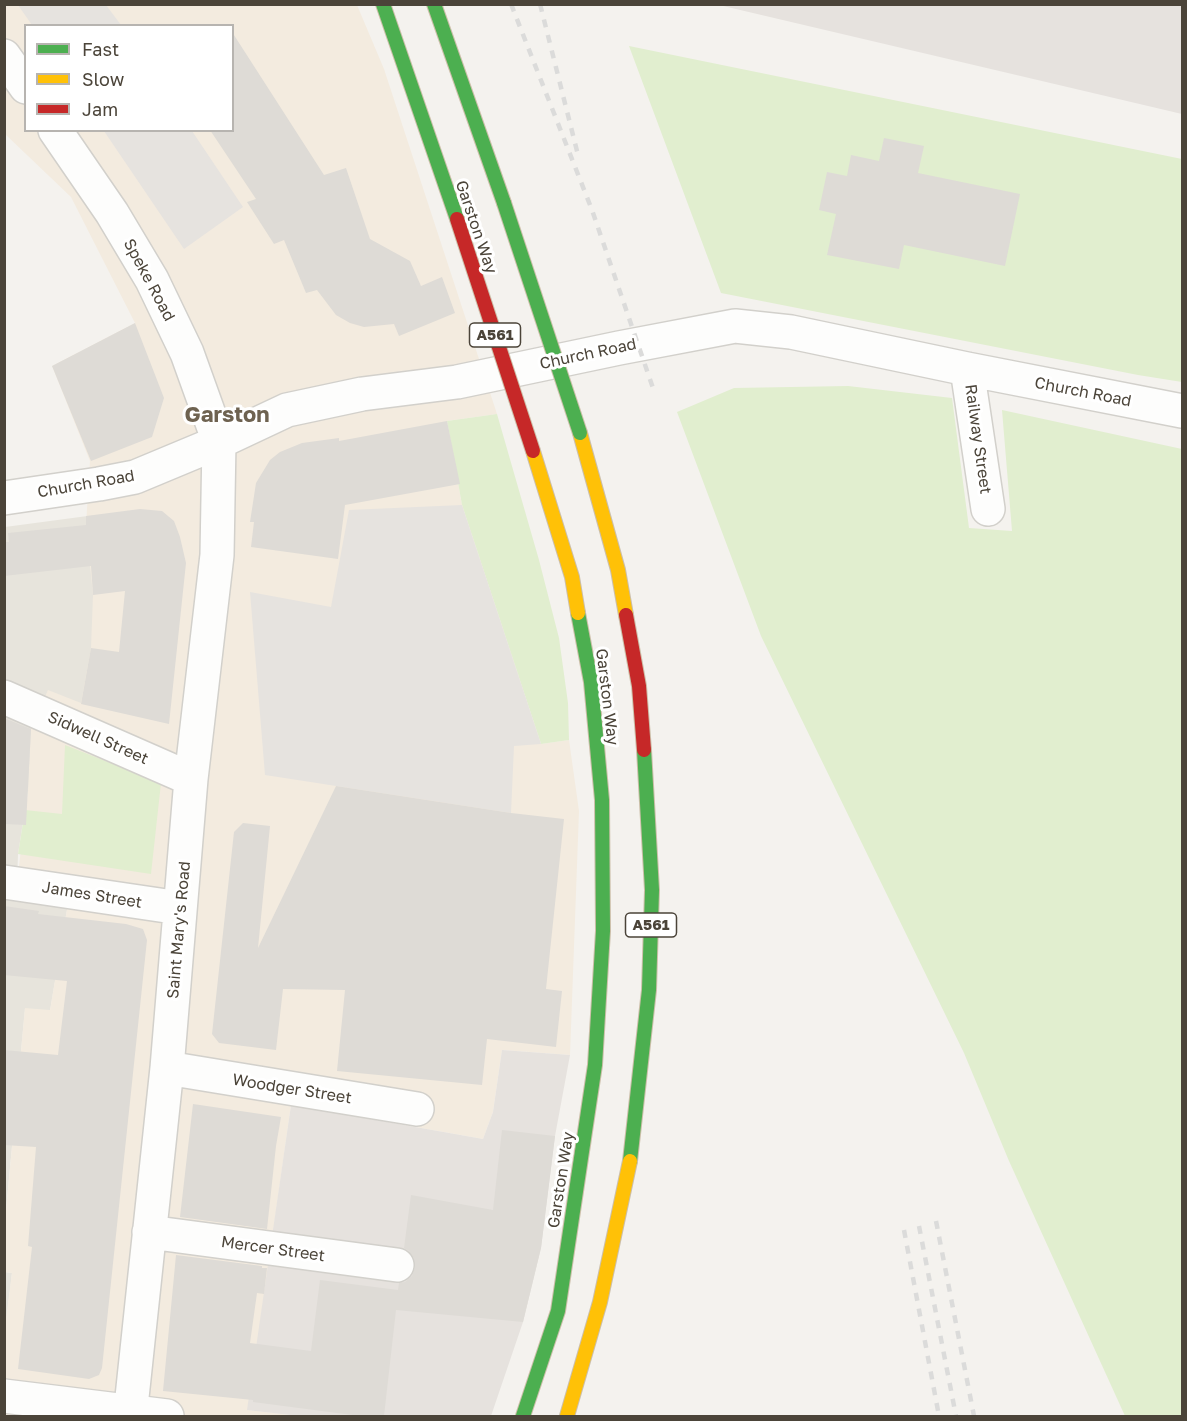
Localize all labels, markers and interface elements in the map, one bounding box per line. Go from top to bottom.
legend [24,24,234,132]
text: Fast [82,38,119,60]
text: Slow [82,68,124,90]
text: Jam [82,98,118,120]
street label: Garston Way [451,178,501,276]
street label: Speke Road [119,236,179,324]
road number: A561 [470,323,520,347]
street label: Church Road [538,334,638,374]
street label: Church Road [1033,373,1133,411]
street label: Railway Street [961,383,995,495]
district label: Garston [184,402,270,428]
street label: Church Road [36,466,136,502]
street label: Garston Way [592,648,622,746]
street label: Sidwell Street [45,707,151,769]
street label: Saint Mary's Road [163,860,195,1000]
street label: James Street [41,878,143,912]
road number: A561 [626,913,676,937]
street label: Woodger Street [231,1070,353,1108]
street label: Garston Way [544,1130,578,1230]
street label: Mercer Street [220,1232,326,1266]

